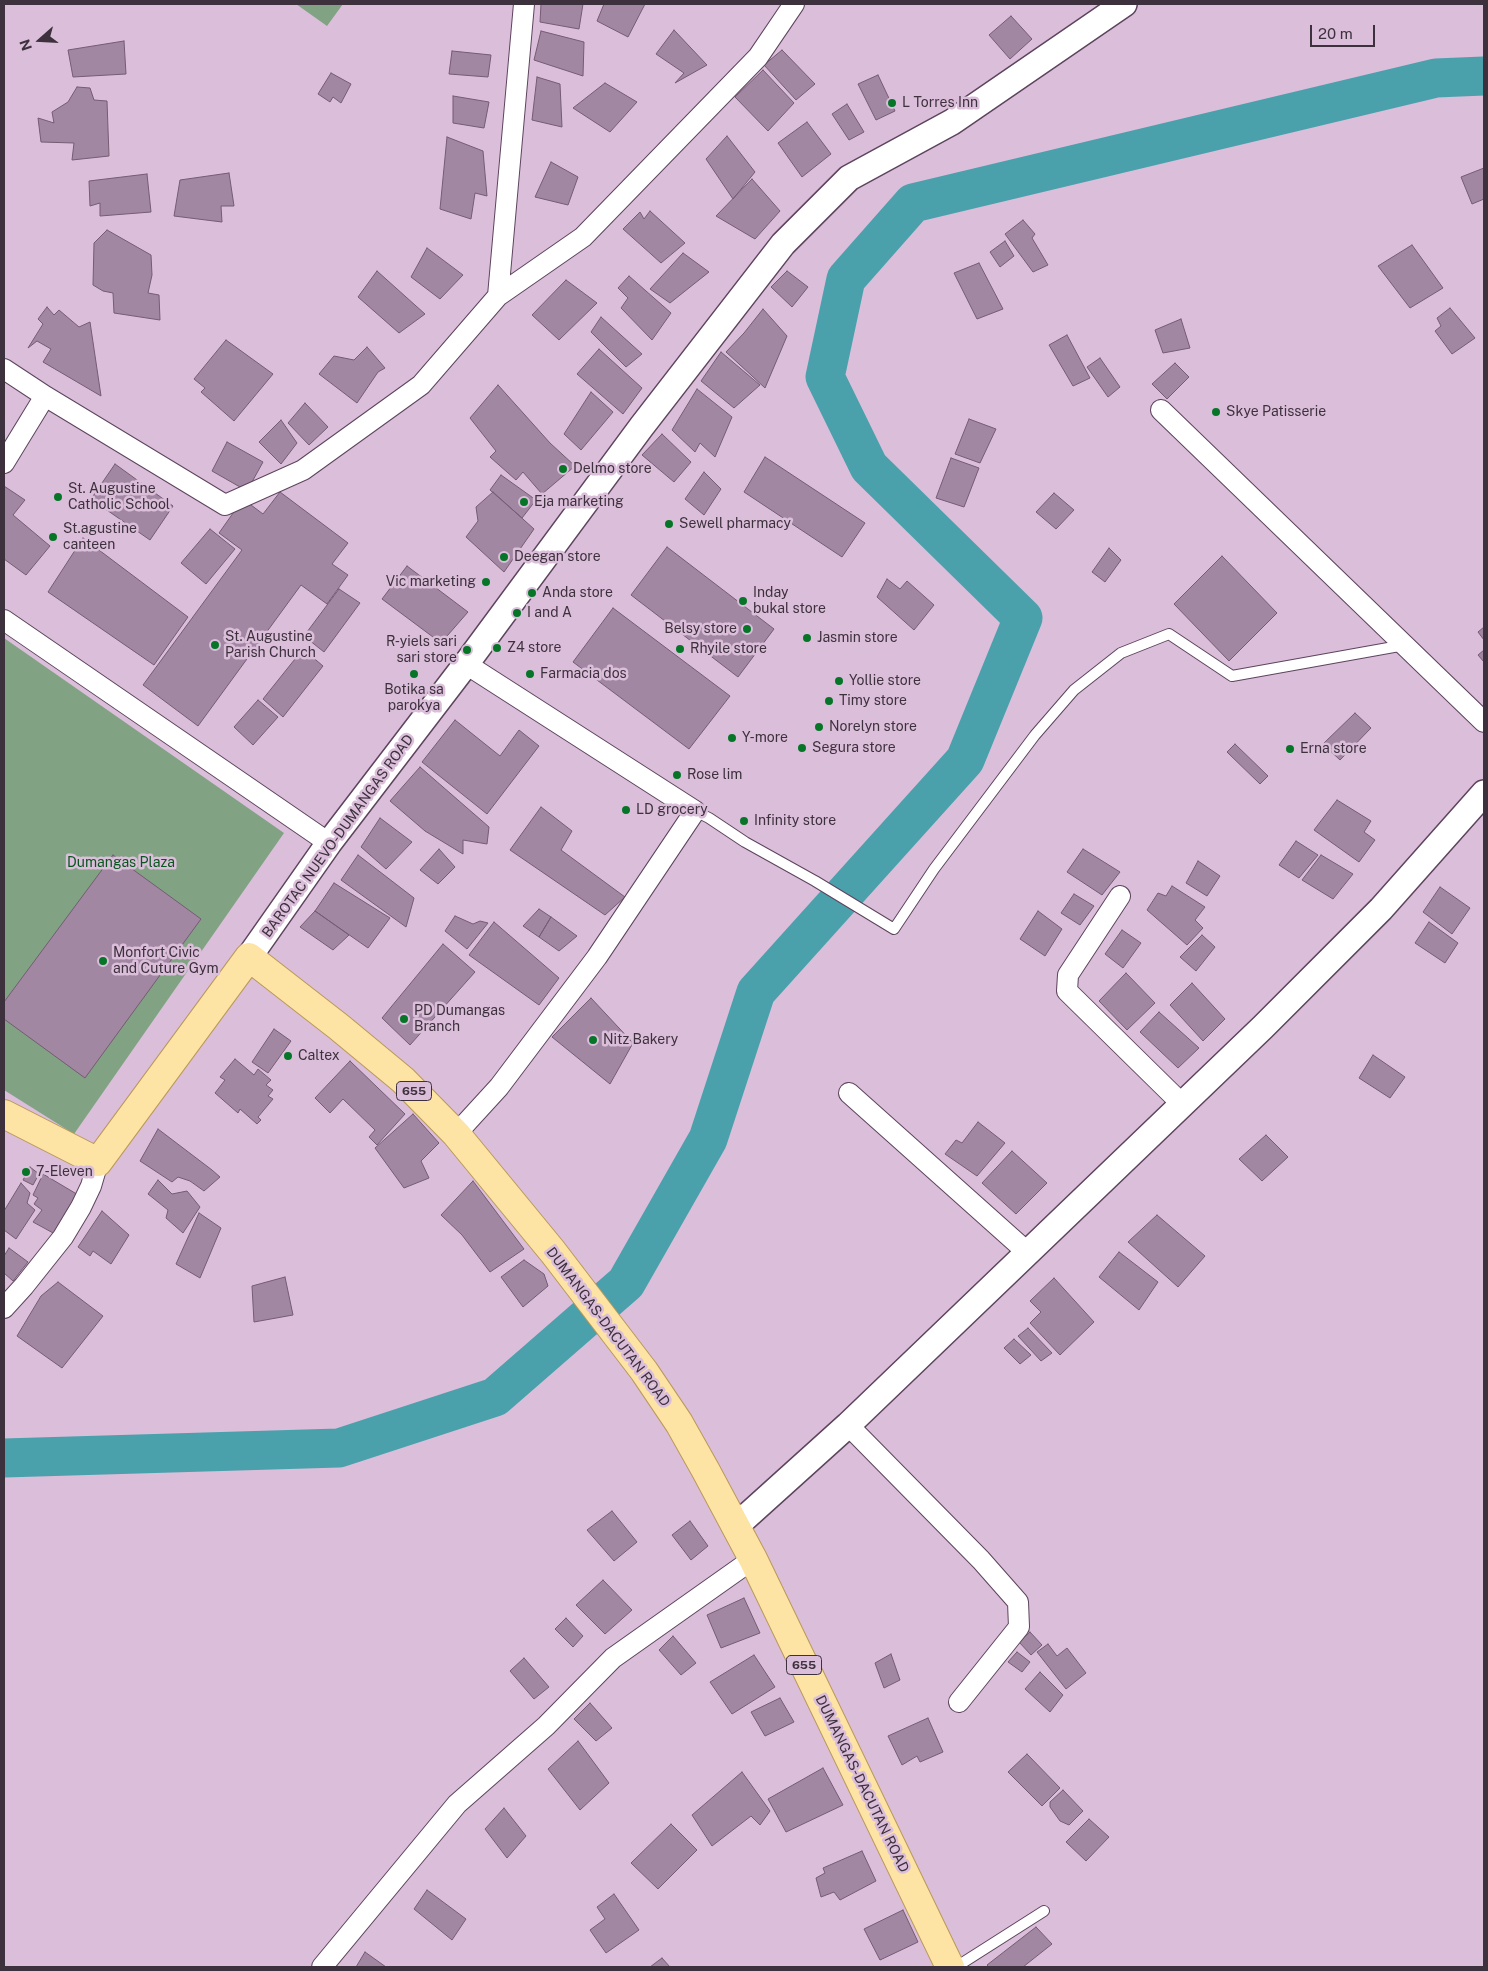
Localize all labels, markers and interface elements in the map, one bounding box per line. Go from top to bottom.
north arrow [15,15,65,65]
scale bar [1313,15,1378,47]
text: 20 m [1318,25,1353,42]
text: N [16,37,35,53]
place label: L Torres Inn [902,95,978,111]
marker: L Torres Inn [886,97,898,109]
place label: Skye Patisserie [1226,404,1326,420]
marker: Skye Patisserie [1210,406,1222,418]
place label: Delmo store [573,461,652,477]
marker: Delmo store [557,463,569,475]
place label: St. Augustine Catholic School [68,481,170,514]
marker: St. Augustine Catholic School [52,491,64,503]
place label: Eja marketing [534,494,624,510]
marker: Eja marketing [518,496,530,508]
place label: Sewell pharmacy [679,516,791,532]
marker: Sewell pharmacy [663,518,675,530]
place label: St.agustine canteen [63,521,137,554]
marker: St.agustine canteen [47,531,59,543]
place label: Deegan store [514,549,601,565]
marker: Deegan store [498,551,510,563]
place label: Vic marketing [386,574,476,590]
marker: Vic marketing [480,576,492,588]
place label: Anda store [542,585,613,601]
place label: Inday bukal store [753,585,826,618]
marker: Anda store [526,587,538,599]
marker: Inday bukal store [737,595,749,607]
place label: I and A [527,605,572,621]
marker: I and A [511,607,523,619]
place label: Belsy store [664,621,737,637]
marker: Belsy store [741,623,753,635]
place label: St. Augustine Parish Church [225,629,316,662]
place label: Jasmin store [817,630,898,646]
marker: Jasmin store [801,632,813,644]
place label: R-yiels sari sari store [386,634,457,666]
marker: St. Augustine Parish Church [209,639,221,651]
place label: Z4 store [507,640,562,656]
place label: Rhyile store [690,641,767,657]
marker: Z4 store [491,642,503,654]
marker: Rhyile store [674,643,686,655]
marker: R-yiels sari sari store [461,644,473,656]
place label: Farmacia dos [540,666,627,682]
marker: Botika sa parokya [408,668,420,680]
marker: Farmacia dos [524,668,536,680]
place label: Yollie store [849,673,921,689]
marker: Yollie store [833,675,845,687]
place label: Botika sa parokya [384,682,444,714]
place label: Timy store [839,693,907,709]
marker: Timy store [823,695,835,707]
place label: Norelyn store [829,719,917,735]
marker: Norelyn store [813,721,825,733]
place label: Y-more [742,730,788,746]
street label: BAROTAC NUEVO-DUMANGAS ROAD [259,731,417,941]
marker: Y-more [726,732,738,744]
place label: Segura store [812,740,896,756]
place label: Erna store [1300,741,1367,757]
marker: Segura store [796,742,808,754]
marker: Erna store [1284,743,1296,755]
place label: Rose lim [687,767,742,783]
marker: Rose lim [671,769,683,781]
place label: LD grocery [636,802,708,818]
marker: LD grocery [620,804,632,816]
place label: Infinity store [754,813,836,829]
marker: Infinity store [738,815,750,827]
park label: Dumangas Plaza [67,855,175,871]
place label: Monfort Civic and Cuture Gym [113,945,218,978]
marker: Monfort Civic and Cuture Gym [97,955,109,967]
place label: PD Dumangas Branch [414,1003,505,1036]
marker: PD Dumangas Branch [398,1013,410,1025]
place label: Nitz Bakery [603,1032,678,1048]
marker: Nitz Bakery [587,1034,599,1046]
place label: Caltex [298,1048,340,1064]
marker: Caltex [282,1050,294,1062]
road number: 655 [396,1082,432,1100]
place label: 7-Eleven [36,1164,93,1180]
marker: 7-Eleven [20,1166,32,1178]
street label: DUMANGAS-DACUTAN ROAD [543,1244,673,1410]
road number: 655 [786,1656,822,1674]
street label: DUMANGAS-DACUTAN ROAD [812,1693,912,1875]

